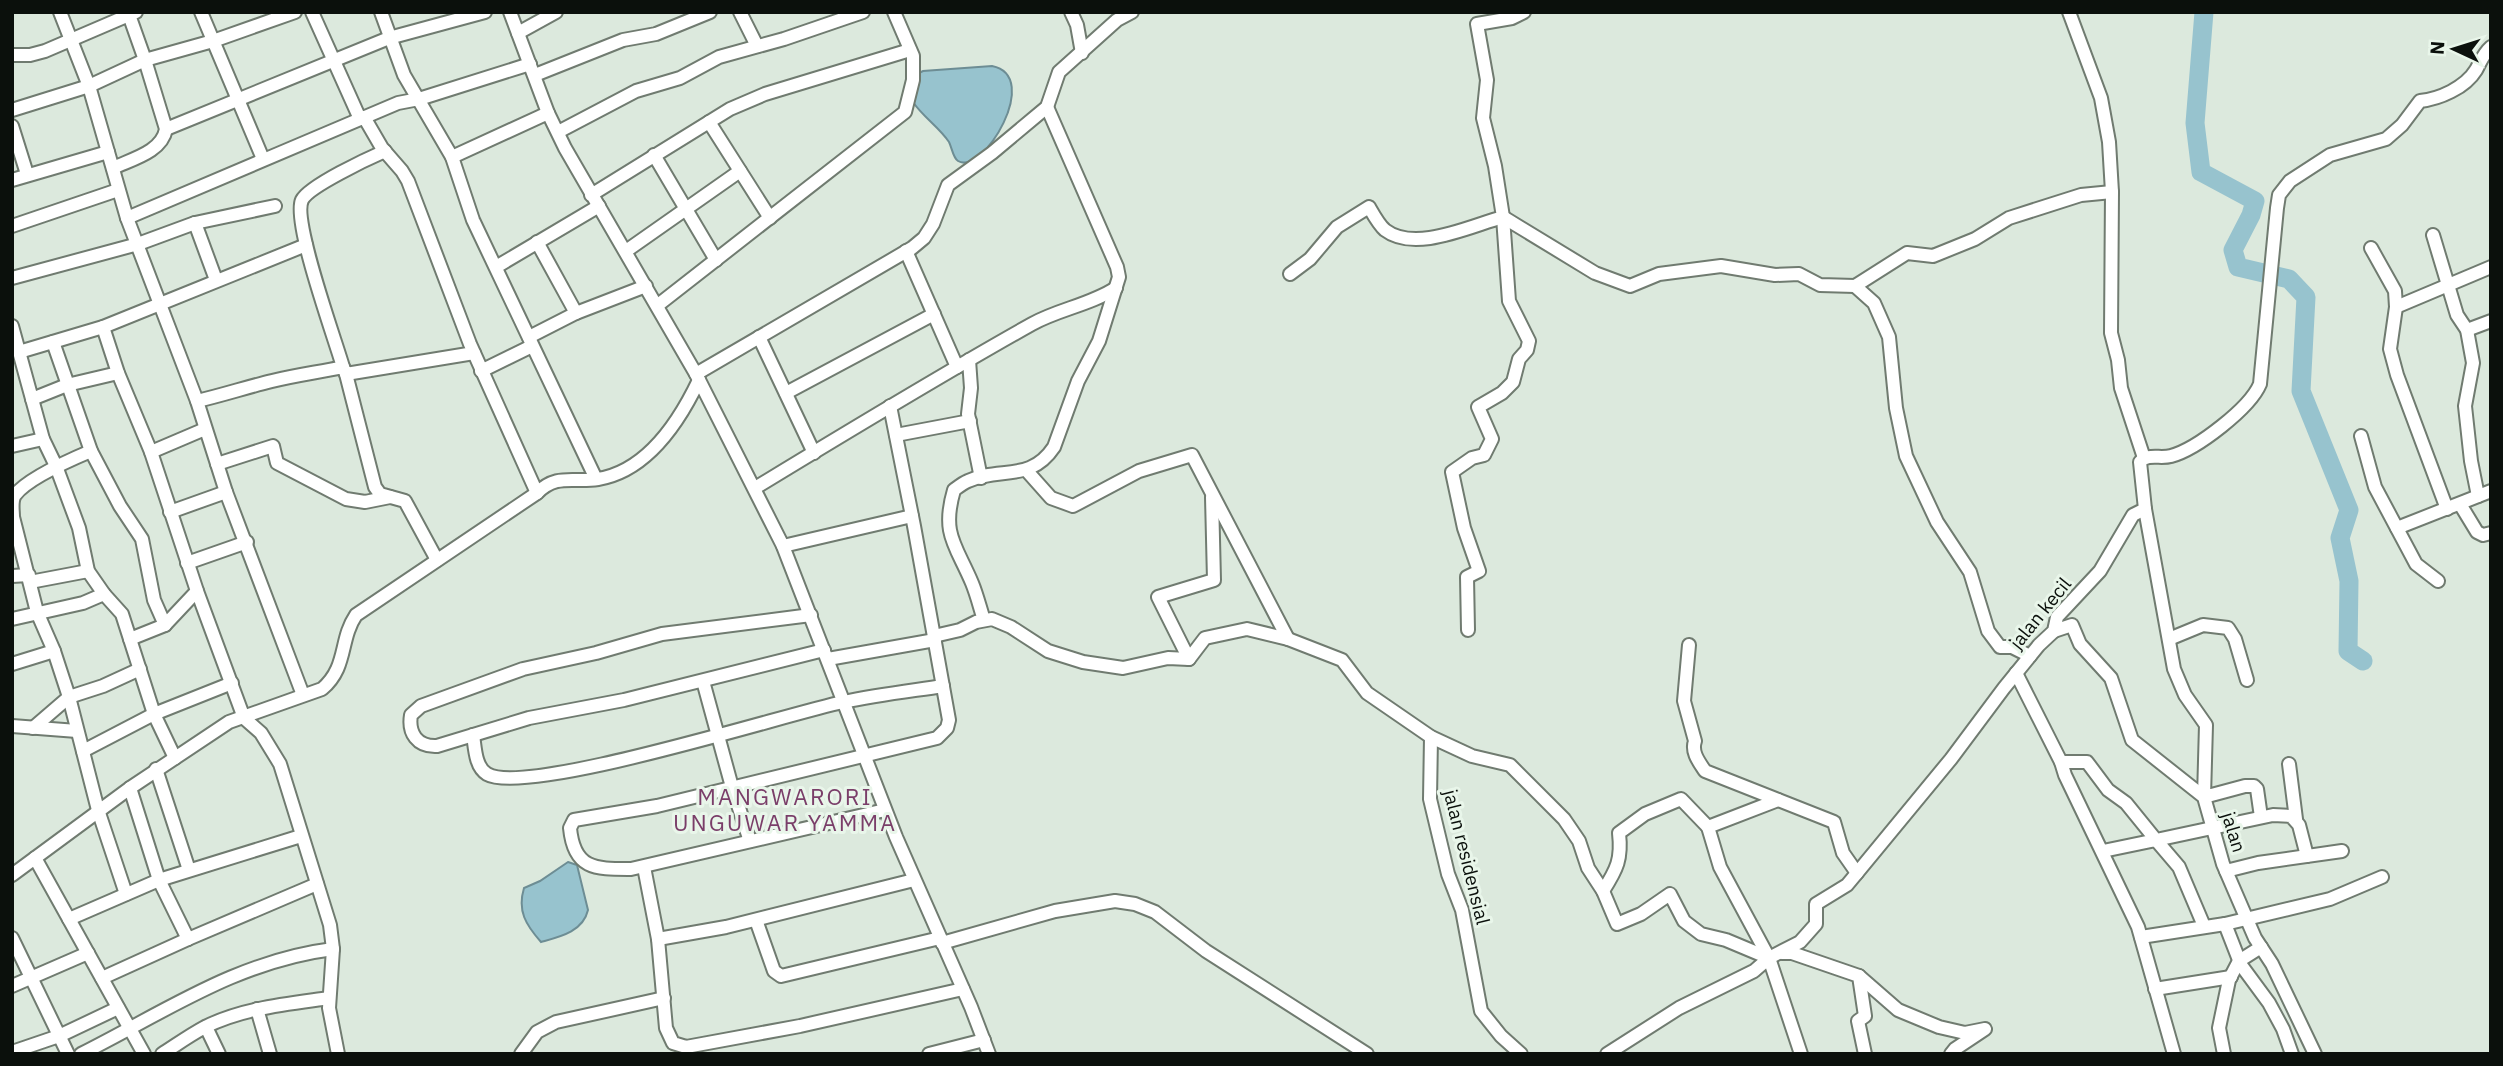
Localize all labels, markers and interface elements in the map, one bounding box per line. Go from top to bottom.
north arrow [2419,14,2489,84]
text: N [2425,40,2449,56]
street label: jalan kecil [2004,572,2076,654]
district label: MANGWARORI UNGUWAR YAMMA [673,781,897,837]
street label: jalan residensial [1439,787,1495,927]
street label: jalan [2217,809,2251,855]

